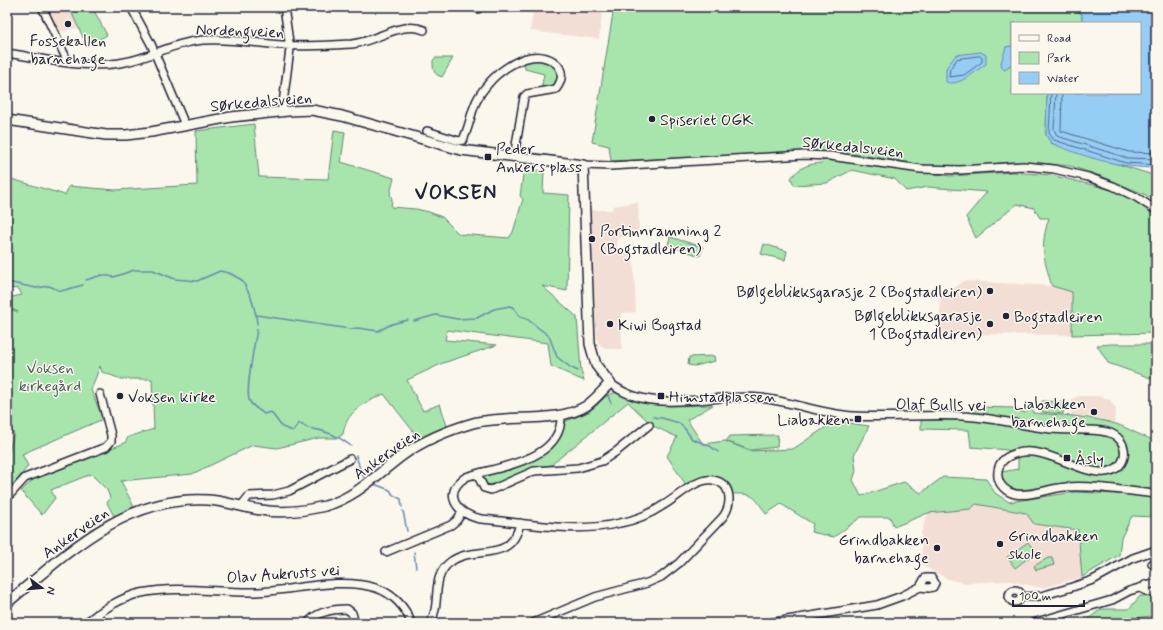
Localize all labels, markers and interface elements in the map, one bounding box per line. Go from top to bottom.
marker: Fossekallen barnehage [63,19,73,29]
street label: Nordengveien [196,19,284,45]
legend [1011,22,1141,94]
place label: Fossekallen barnehage [30,31,106,71]
text: Road [1047,31,1071,47]
text: Park [1047,51,1071,67]
text: Water [1047,71,1079,87]
street label: Sørkedalsveien [209,88,313,117]
place label: Spiseriet OGK [660,110,754,131]
marker: Spiseriet OGK [647,114,657,124]
street label: Sørkedalsveien [801,132,905,163]
place label: Peder Ankers plass [496,139,582,178]
marker: Peder Ankers plass [483,152,493,162]
district label: VOKSEN [415,180,497,207]
place label: Portinnramning 2 (Bogstadleiren) [600,221,721,261]
marker: Portinnramning 2 (Bogstadleiren) [587,234,597,244]
place label: Bølgeblikksgarasje 2 (Bogstadleiren) [736,282,982,304]
marker: Bølgeblikksgarasje 2 (Bogstadleiren) [985,286,995,296]
place label: Bølgeblikksgarasje 1 (Bogstadleiren) [854,306,982,346]
place label: Bogstadleiren [1014,307,1103,329]
marker: Bogstadleiren [1001,311,1011,321]
place label: Kiwi Bogstad [618,315,701,336]
marker: Kiwi Bogstad [605,319,615,329]
marker: Bølgeblikksgarasje 1 (Bogstadleiren) [985,319,995,329]
park label: Voksen kirkegård [19,358,81,397]
place label: Voksen kirke [128,387,216,408]
place label: Himstadplassen [669,387,777,408]
marker: Voksen kirke [115,391,125,401]
marker: Himstadplassen [656,391,666,401]
street label: Olaf Bulls vei [896,394,986,417]
place label: Liabakken barnehage [1011,394,1086,434]
marker: Liabakken barnehage [1089,407,1099,417]
place label: Liabakken [777,410,850,431]
marker: Liabakken [853,414,863,424]
street label: Ankerveien [349,424,424,485]
place label: Åsly [1075,449,1104,470]
marker: Åsly [1062,453,1072,463]
street label: Ankerveien [38,503,113,564]
place label: Grindbakken skole [1008,526,1099,565]
place label: Grindbakken barnehage [839,530,929,570]
marker: Grindbakken skole [995,539,1005,549]
marker: Grindbakken barnehage [932,543,942,553]
street label: Olav Aukrusts vei [226,560,340,589]
north arrow [22,568,62,608]
scale bar [1013,582,1084,608]
text: N [43,585,58,596]
text: 100 m [1019,589,1051,605]

